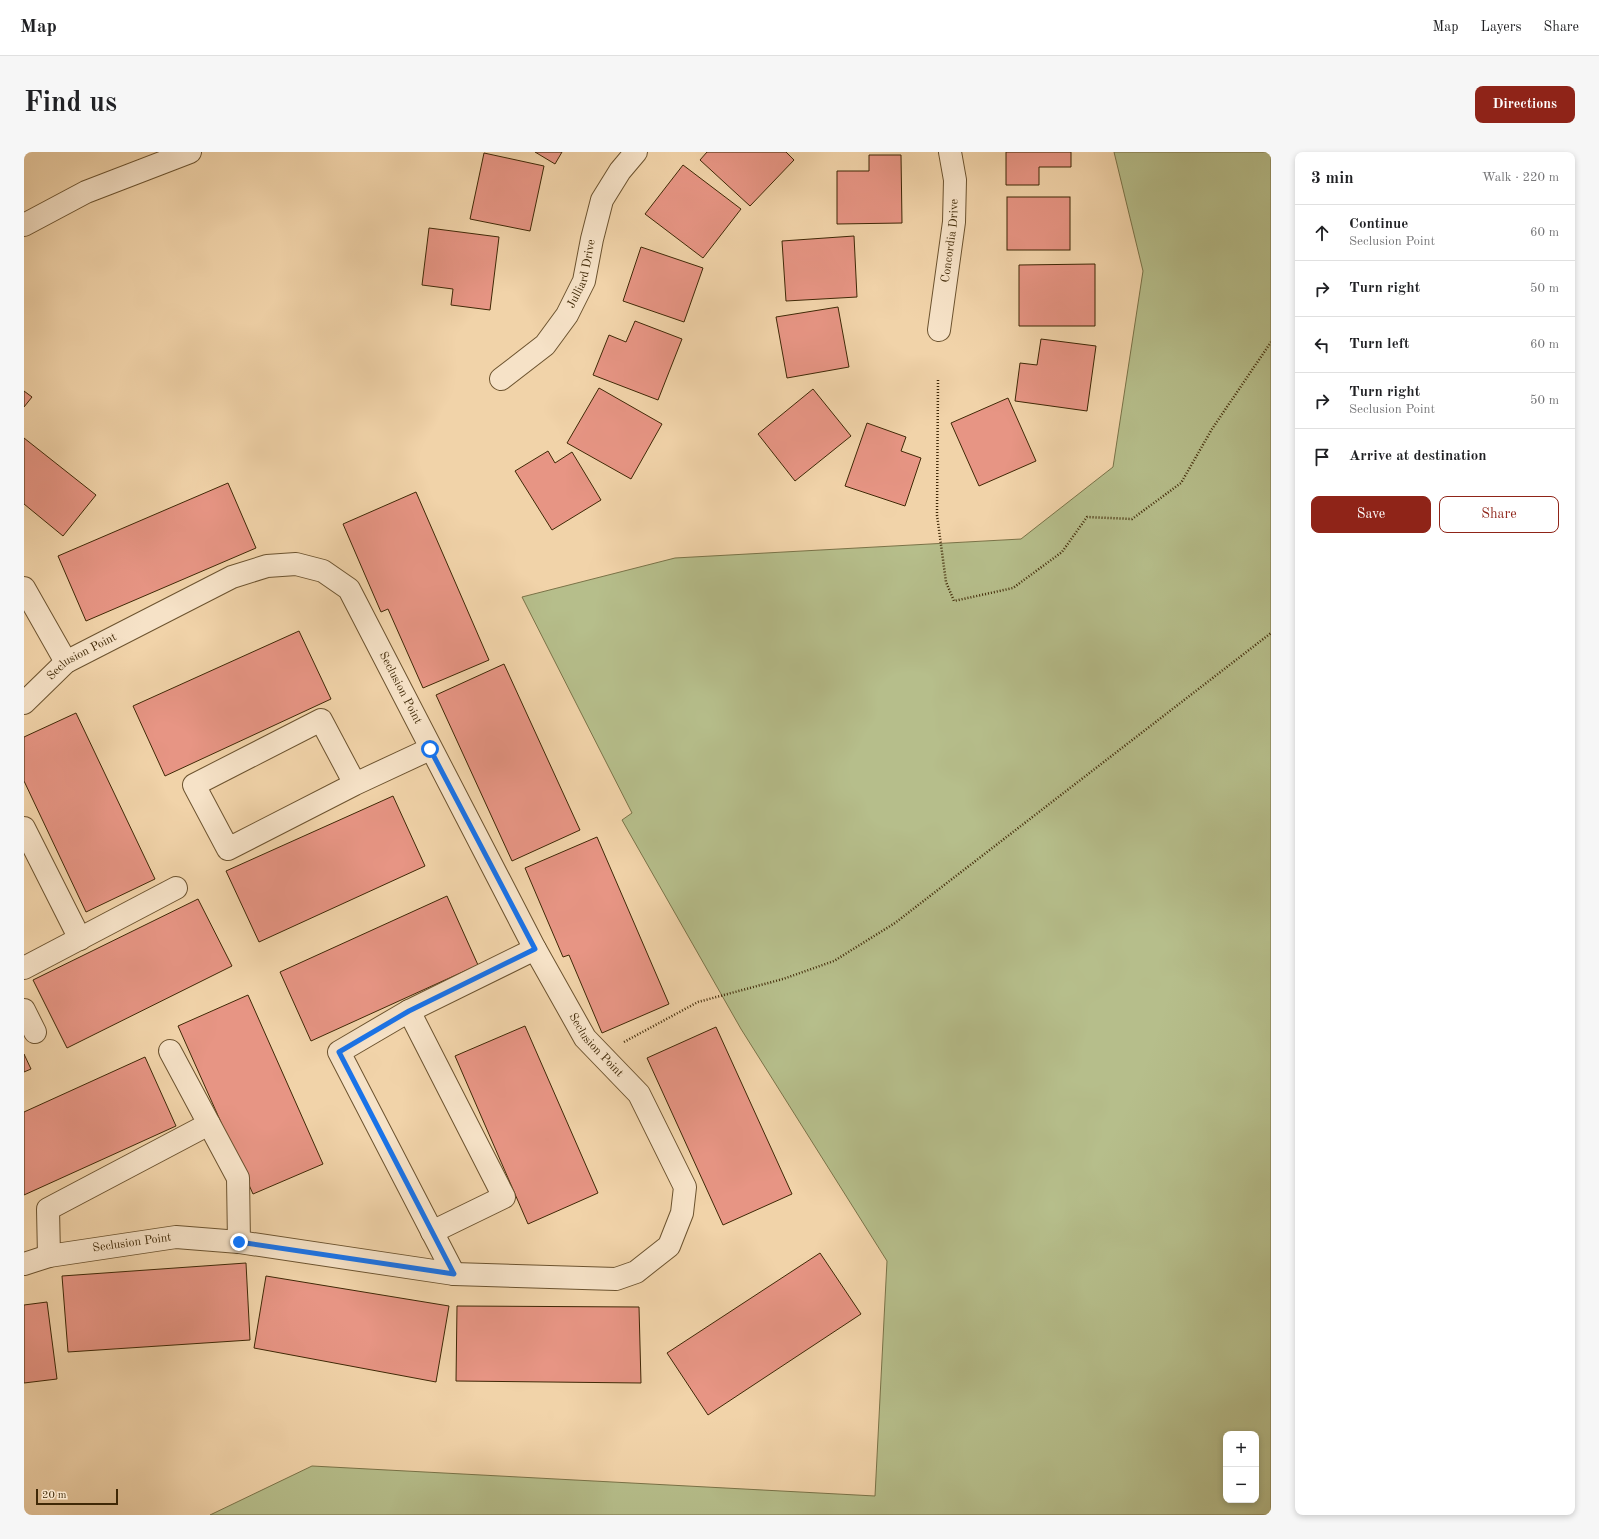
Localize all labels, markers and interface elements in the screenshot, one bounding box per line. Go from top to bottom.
text: Map [20,18,57,37]
text: Map [1433,20,1459,34]
text: Layers [1481,20,1522,34]
text: Share [1544,20,1579,34]
button: Directions [1475,86,1575,123]
text: Find us [24,90,117,118]
text: 3 min [1311,170,1354,187]
text: Walk · 220 m [1482,171,1559,184]
street label: Concordia Drive [940,198,961,283]
text: Continue [1349,217,1408,232]
icon: ahead [1311,222,1333,244]
text: 60 m [1530,226,1559,239]
text: Seclusion Point [1349,235,1435,248]
street label: Julliard Drive [565,238,598,310]
icon: right [1311,278,1333,300]
text: Turn right [1349,281,1420,296]
text: 50 m [1530,282,1559,295]
icon: left [1311,334,1333,356]
text: Turn left [1349,337,1409,352]
text: 60 m [1530,338,1559,351]
text: Turn right [1349,385,1420,400]
icon: right [1311,390,1333,412]
text: 50 m [1530,394,1559,407]
text: Seclusion Point [1349,403,1435,416]
icon: arrive [1311,446,1333,468]
text: Arrive at destination [1349,449,1487,464]
button: Save [1311,496,1431,533]
button: Share [1439,496,1559,533]
street label: Seclusion Point [45,631,119,683]
street label: Seclusion Point [377,650,424,726]
route start [421,740,439,758]
street label: Seclusion Point [566,1011,625,1080]
street label: Seclusion Point [92,1232,172,1254]
route end [230,1233,248,1251]
map controls [1223,1431,1259,1503]
button: + [1223,1431,1259,1467]
button: − [1223,1467,1259,1503]
scale bar [36,1487,118,1506]
text: 20 m [42,1490,67,1501]

